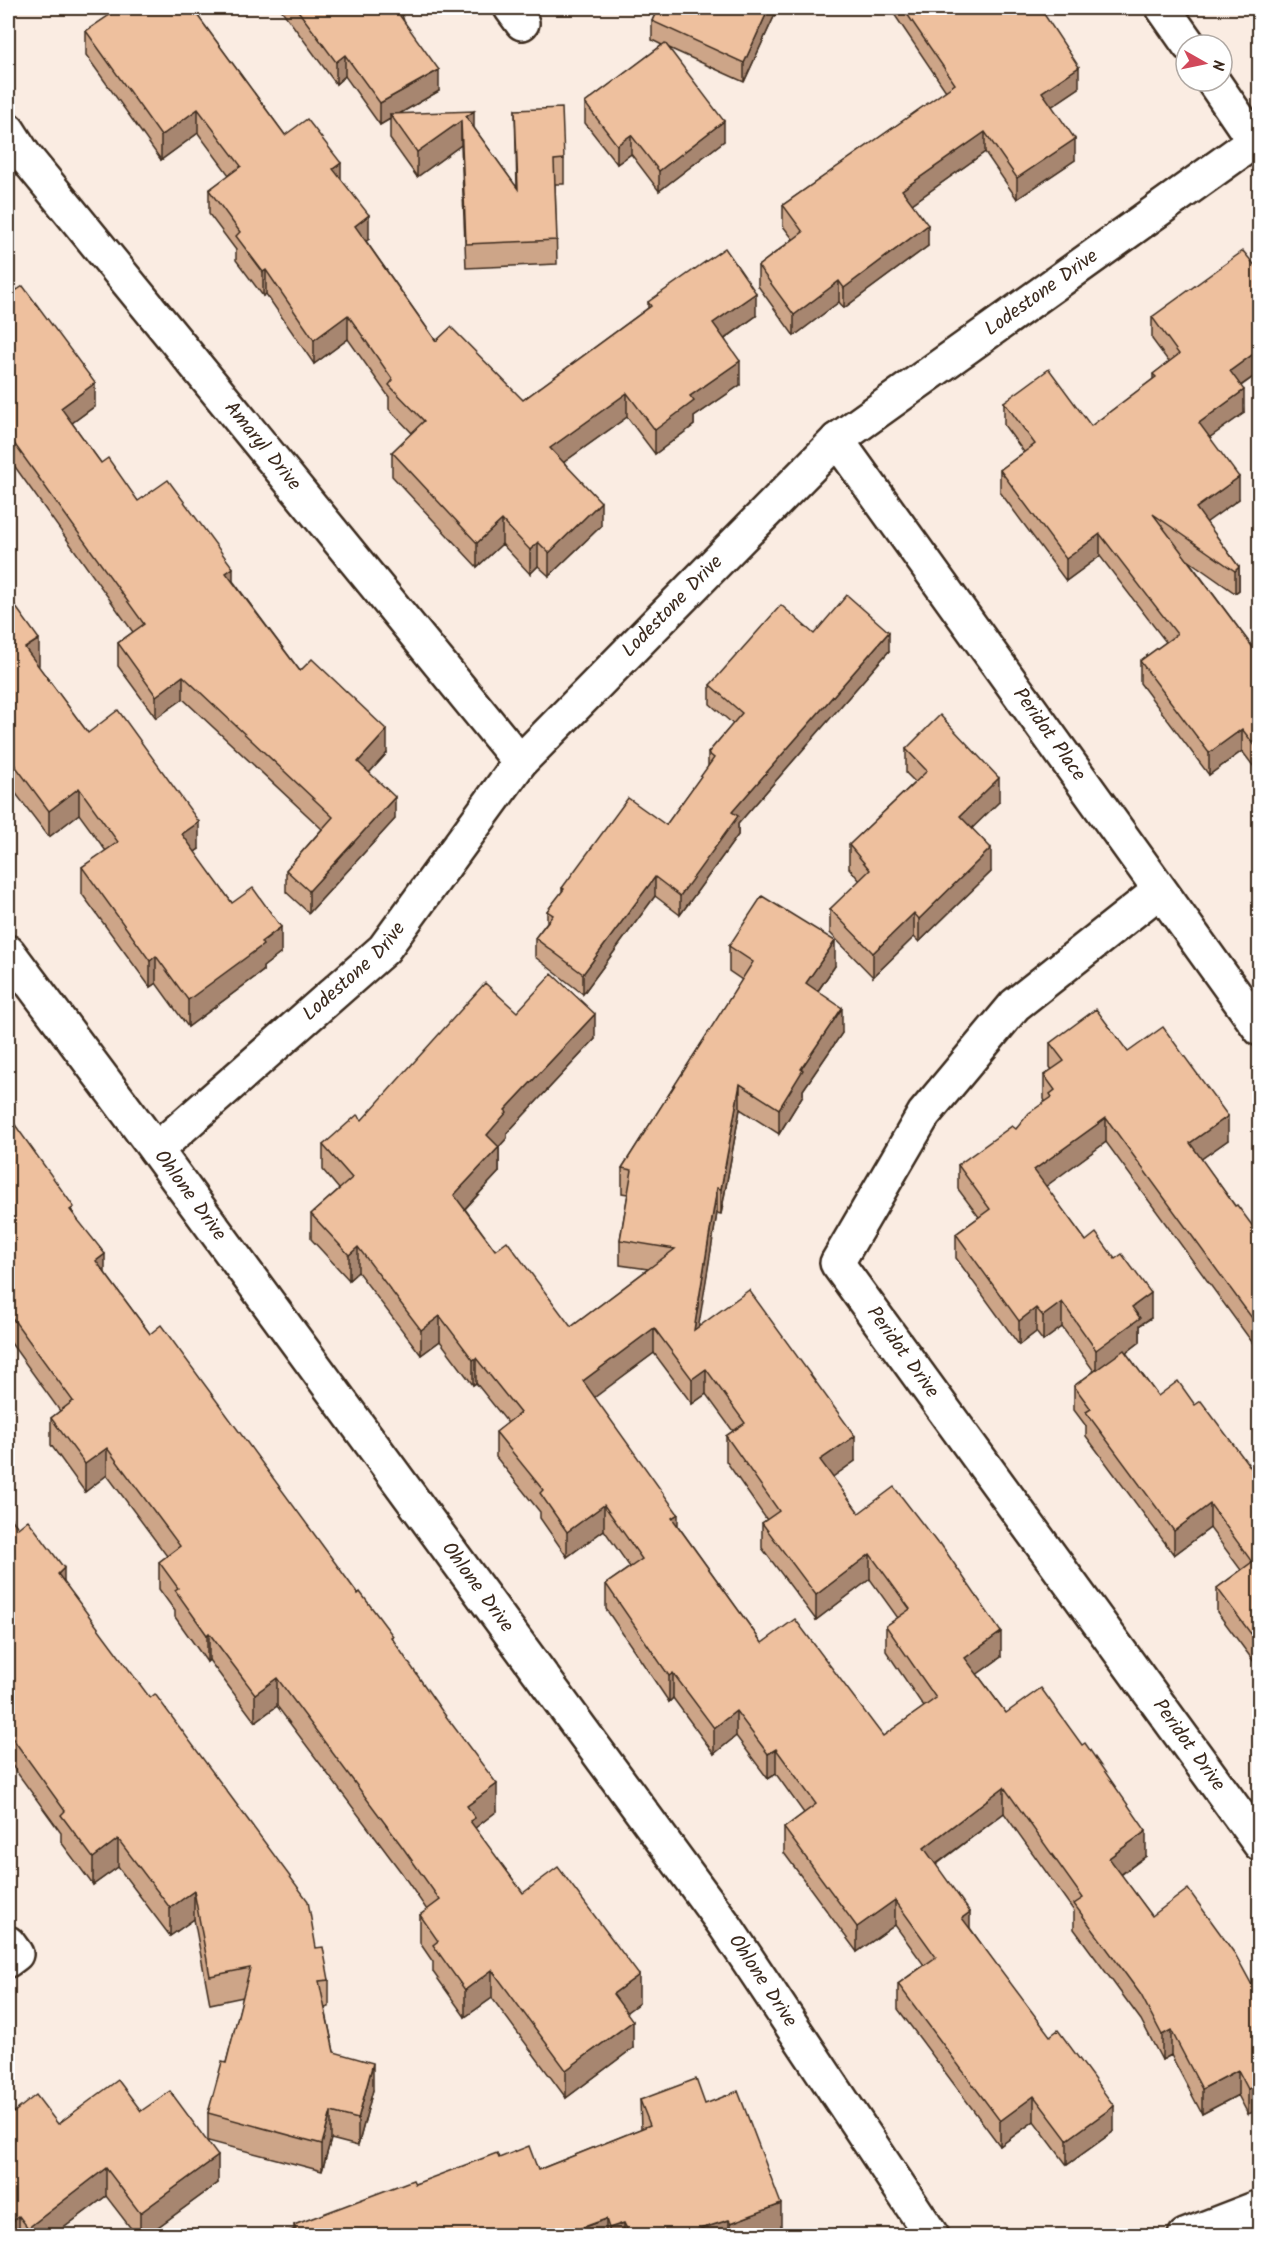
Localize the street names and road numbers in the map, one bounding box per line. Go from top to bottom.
street label: Lodestone Drive [978,241,1106,345]
street label: Amaryl Drive [215,394,309,498]
street label: Lodestone Drive [614,548,731,666]
street label: Peridot Place [1004,681,1094,789]
street label: Lodestone Drive [296,915,415,1030]
street label: Ohlone Drive [145,1143,234,1248]
street label: Peridot Drive [858,1300,947,1406]
street label: Ohlone Drive [433,1535,521,1640]
street label: Peridot Drive [1144,1692,1233,1798]
street label: Ohlone Drive [719,1928,805,2034]

